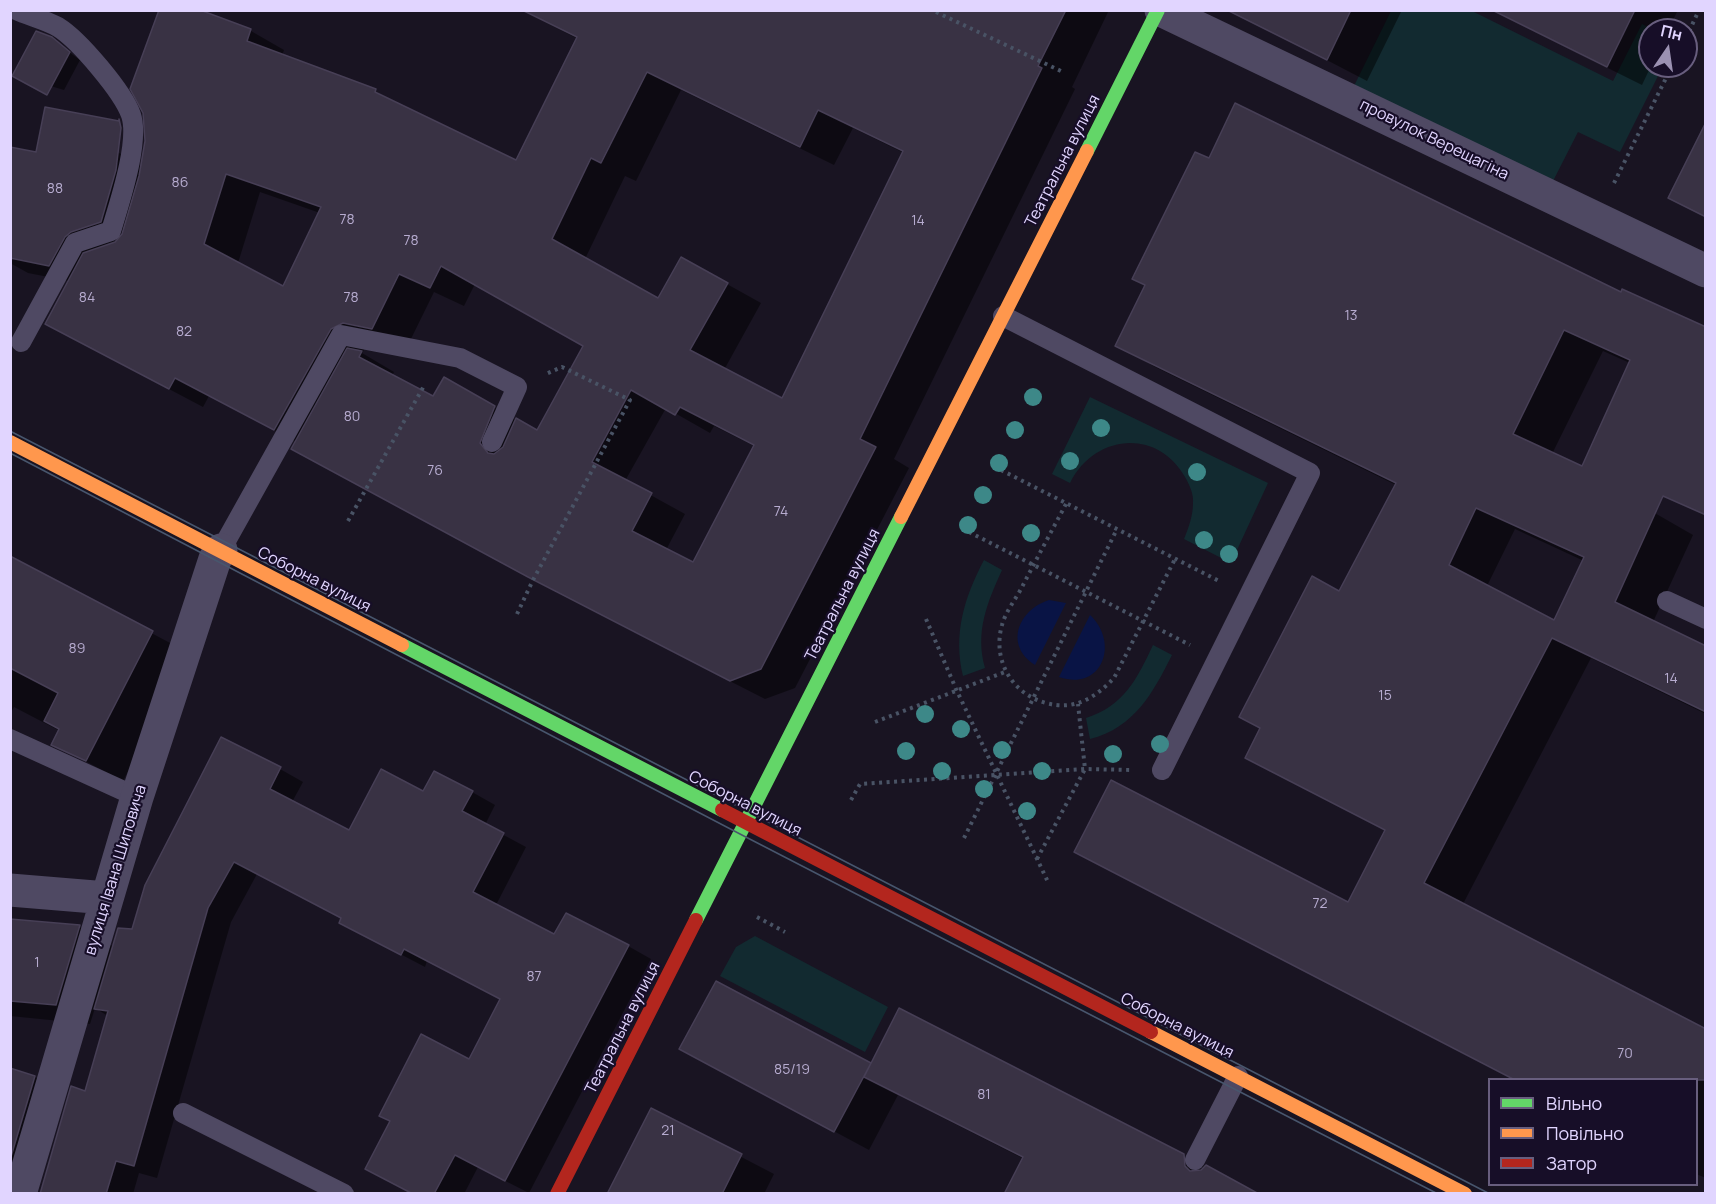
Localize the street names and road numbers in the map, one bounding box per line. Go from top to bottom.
street label: Театральна вулиця [1021,92,1105,230]
street label: провулок Верещагіна [1356,96,1512,184]
street label: Театральна вулиця [801,526,885,664]
street label: Соборна вулиця [254,543,374,617]
street label: Соборна вулиця [685,767,805,841]
street label: вулиця Івана Шиповича [81,783,151,957]
street label: Театральна вулиця [581,959,665,1097]
street label: Соборна вулиця [1117,989,1237,1063]

